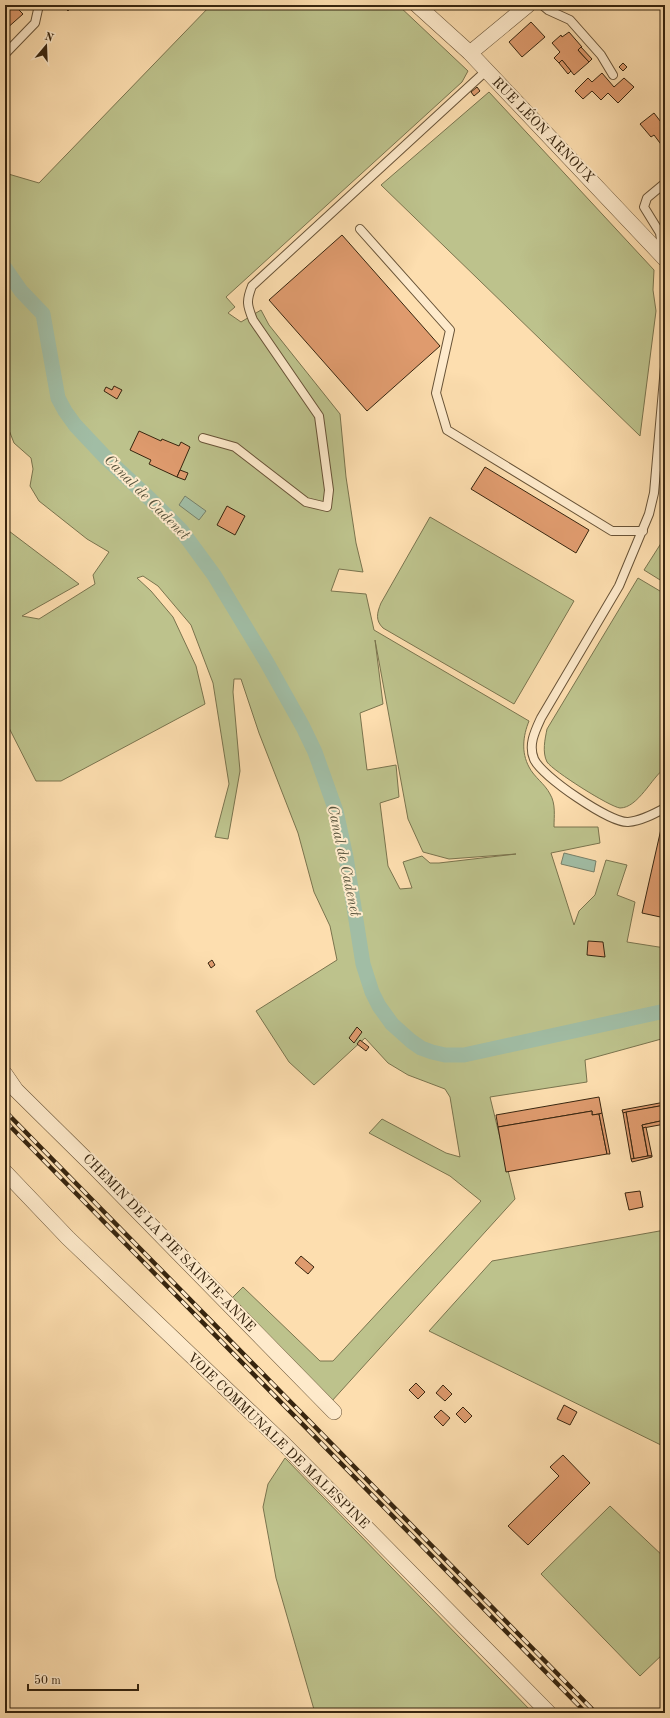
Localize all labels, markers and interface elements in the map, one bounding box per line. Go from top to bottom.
north arrow [26,26,66,66]
text: N [43,31,55,45]
street label: RUE LÉON ARNOUX [489,73,599,186]
water label: Canal de Cadenet [101,453,191,543]
water label: Canal de Cadenet [324,804,362,918]
street label: CHEMIN DE LA PIE SAINTE-ANNE [80,1151,258,1335]
street label: VOIE COMMUNALE DE MALESPINE [184,1350,372,1532]
scale bar [28,1666,138,1692]
text: 50 m [34,1674,61,1687]

